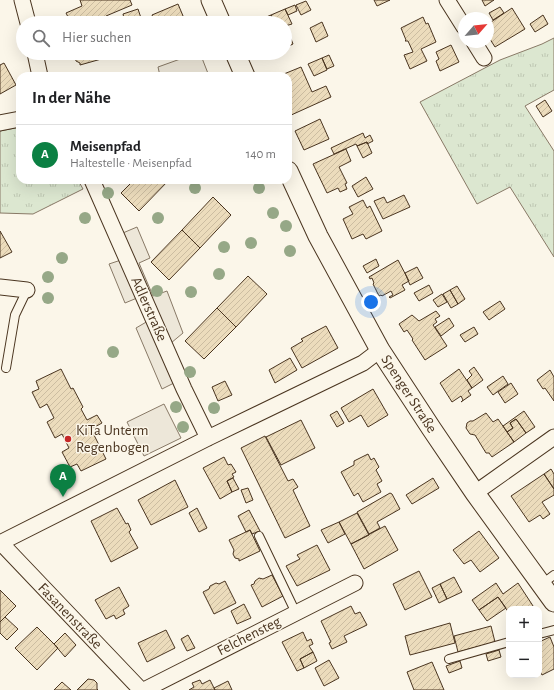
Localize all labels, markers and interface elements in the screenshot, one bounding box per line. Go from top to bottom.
north arrow [458,12,494,48]
search box [16,16,292,60]
icon: search [30,27,52,49]
text: Hier suchen [62,30,132,45]
text: In der Nähe [32,89,111,106]
text: Meisenpfad [70,139,141,154]
text: A [41,148,49,161]
text: 140 m [246,148,276,161]
text: Haltestelle · Meisenpfad [70,157,192,170]
street label: Adlerstraße [128,275,170,344]
your location [361,292,381,312]
street label: Spenger Straße [378,352,440,436]
place label: KiTa Unterm Regenbogen [76,423,150,455]
marker: KiTa Unterm Regenbogen [63,434,73,444]
pin: A [50,464,76,497]
street label: Fasanenstraße [35,580,105,652]
map controls [506,606,542,678]
button: + [506,606,542,642]
street label: Felchensteg [215,613,284,658]
button: − [506,642,542,678]

